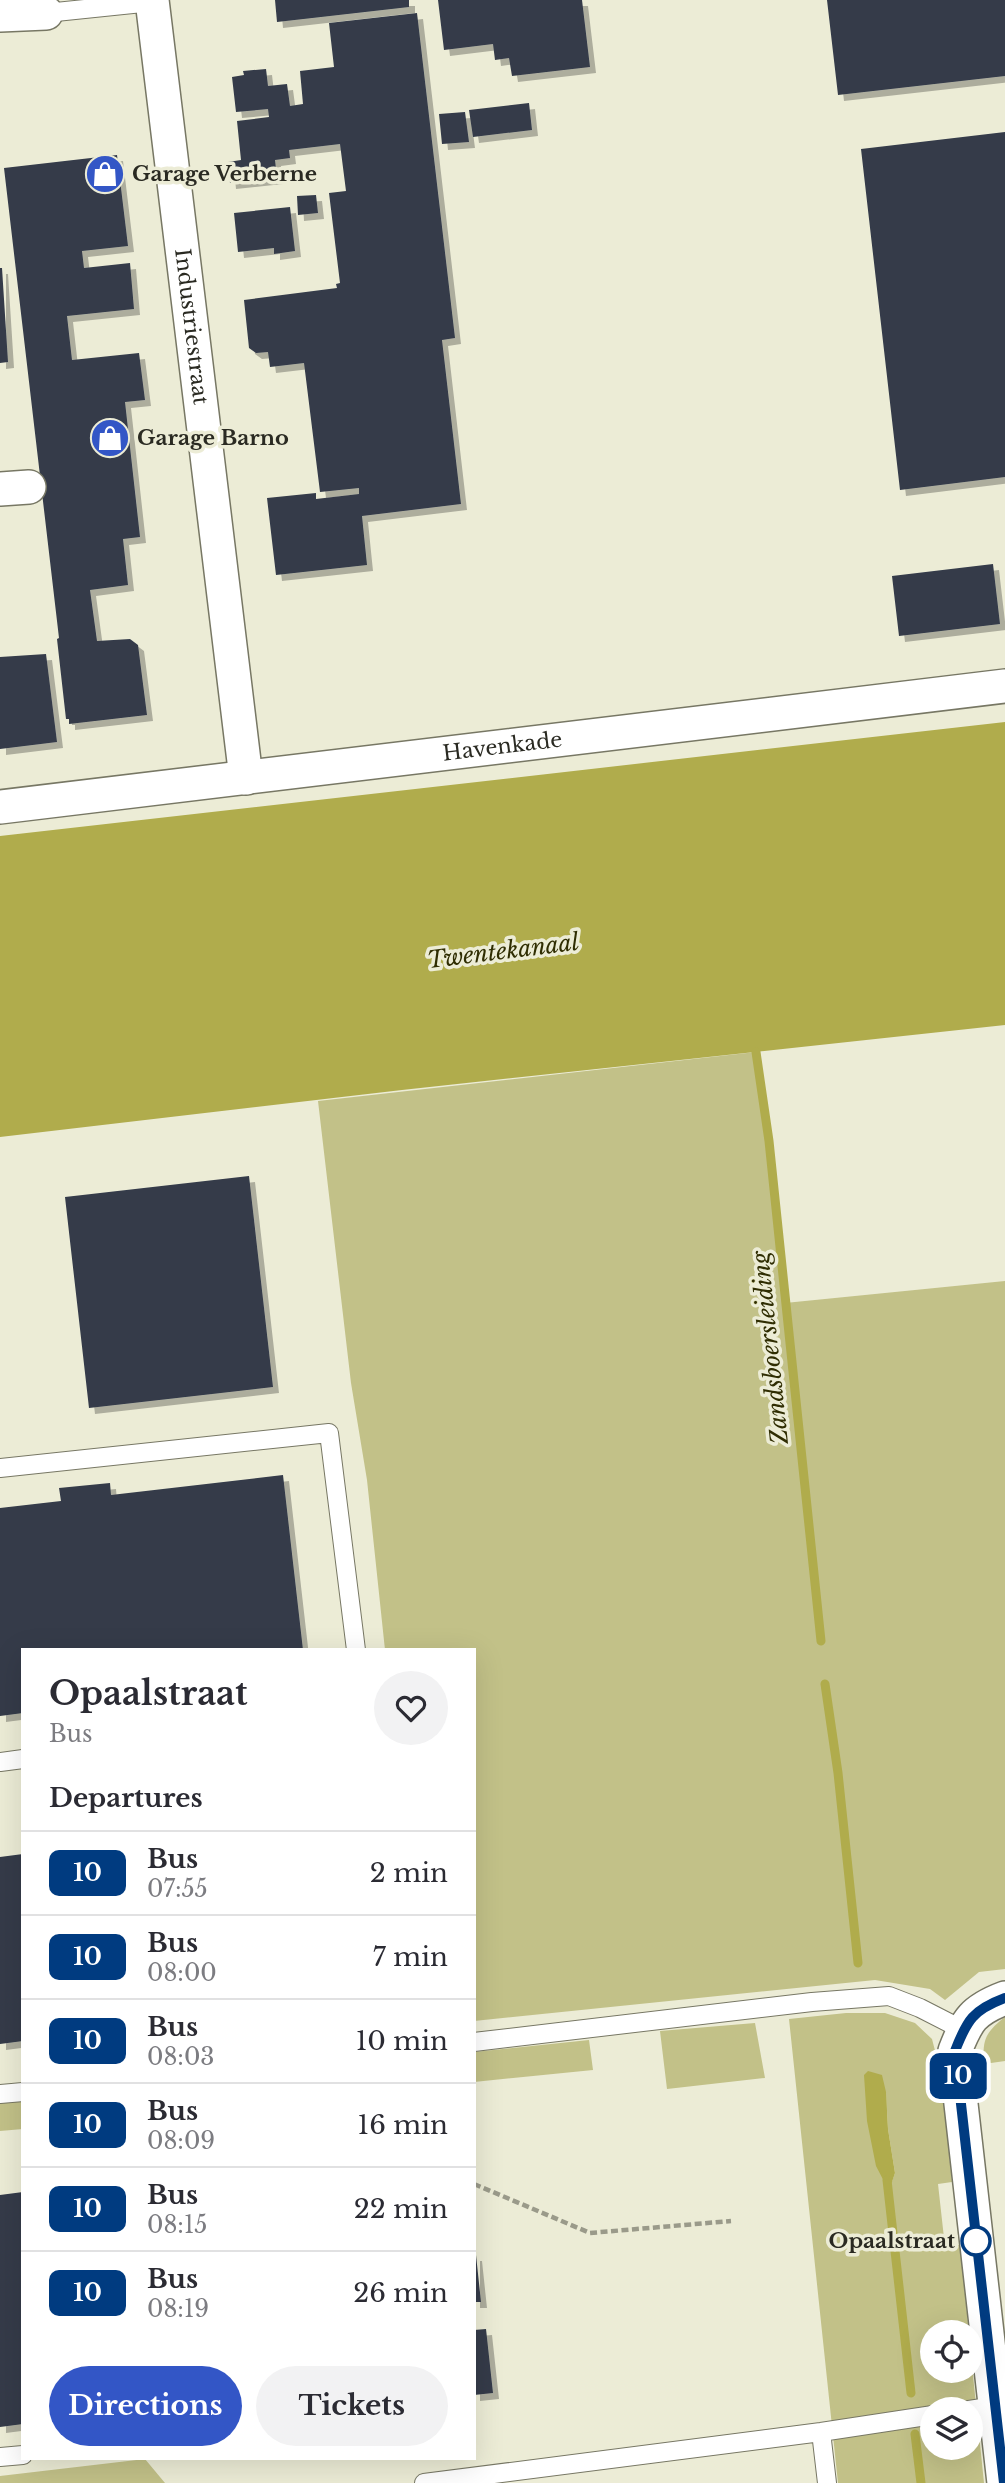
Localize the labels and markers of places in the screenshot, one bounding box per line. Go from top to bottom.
shop icon: Garage Verberne [84,153,126,195]
place label: Garage Verberne [132,161,317,187]
shop icon: Garage Barno [89,417,131,459]
place label: Garage Barno [137,425,289,451]
marker: Opaalstraat [961,2226,991,2256]
place label: Opaalstraat [829,2228,955,2254]

